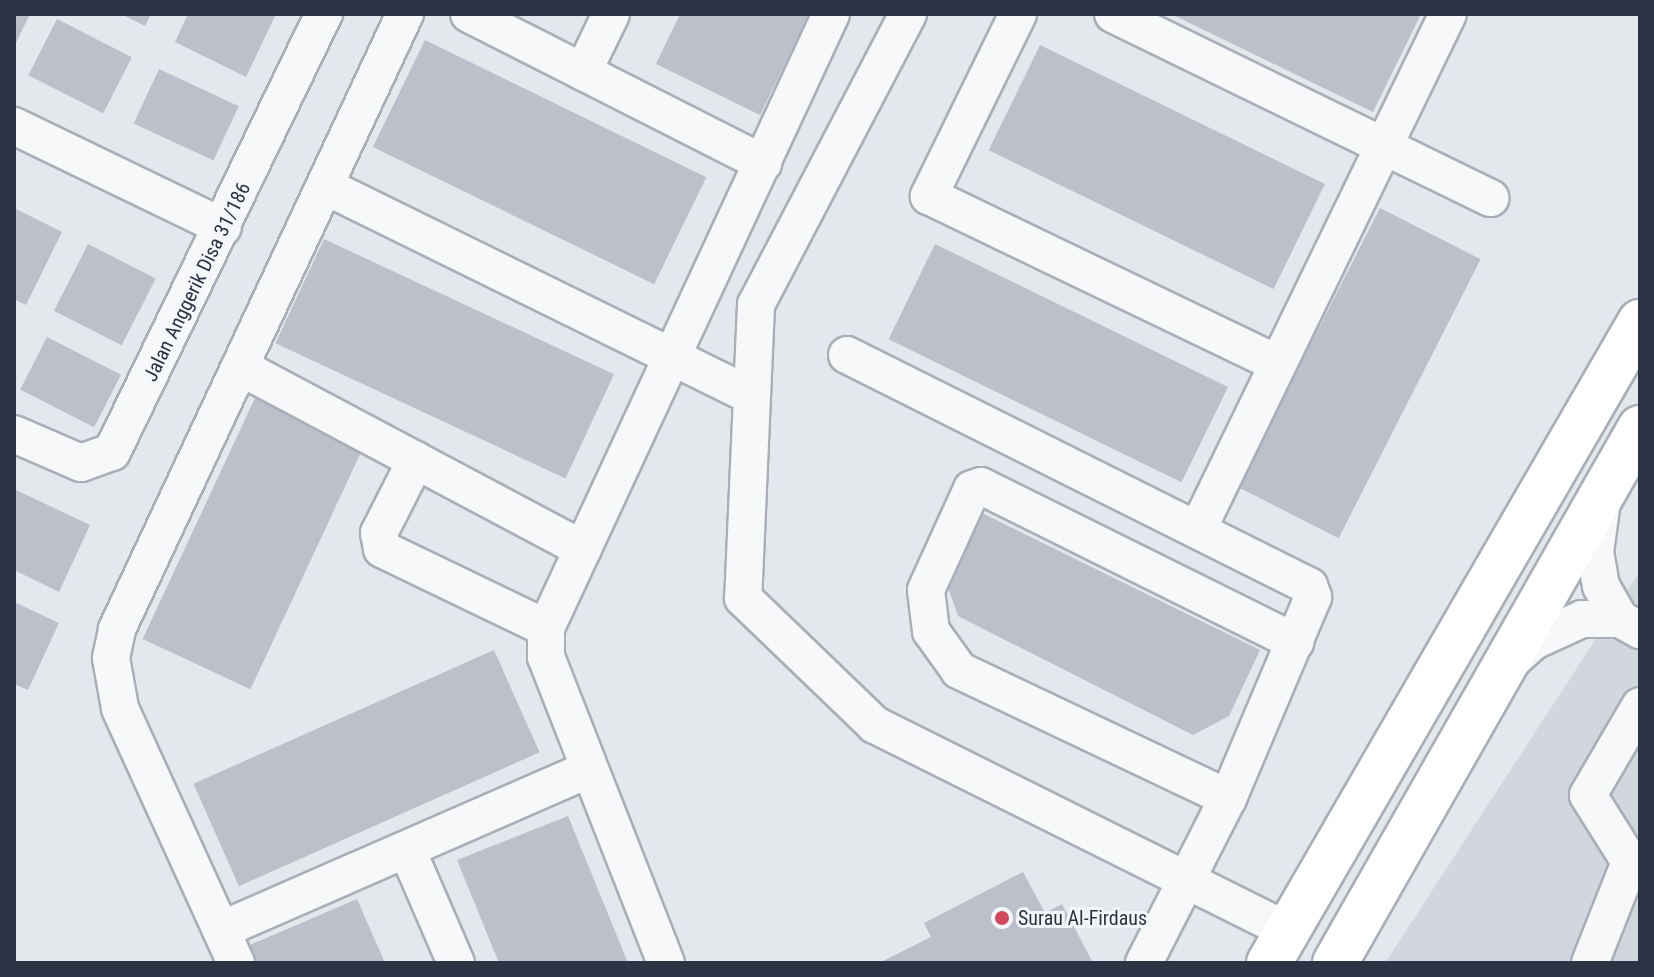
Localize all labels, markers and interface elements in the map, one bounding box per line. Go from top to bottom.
street label: Jalan Anggerik Disa 31/186 [138,179,256,385]
place label: Surau Al-Firdaus [1018,906,1147,930]
marker: Surau Al-Firdaus [993,909,1011,927]

